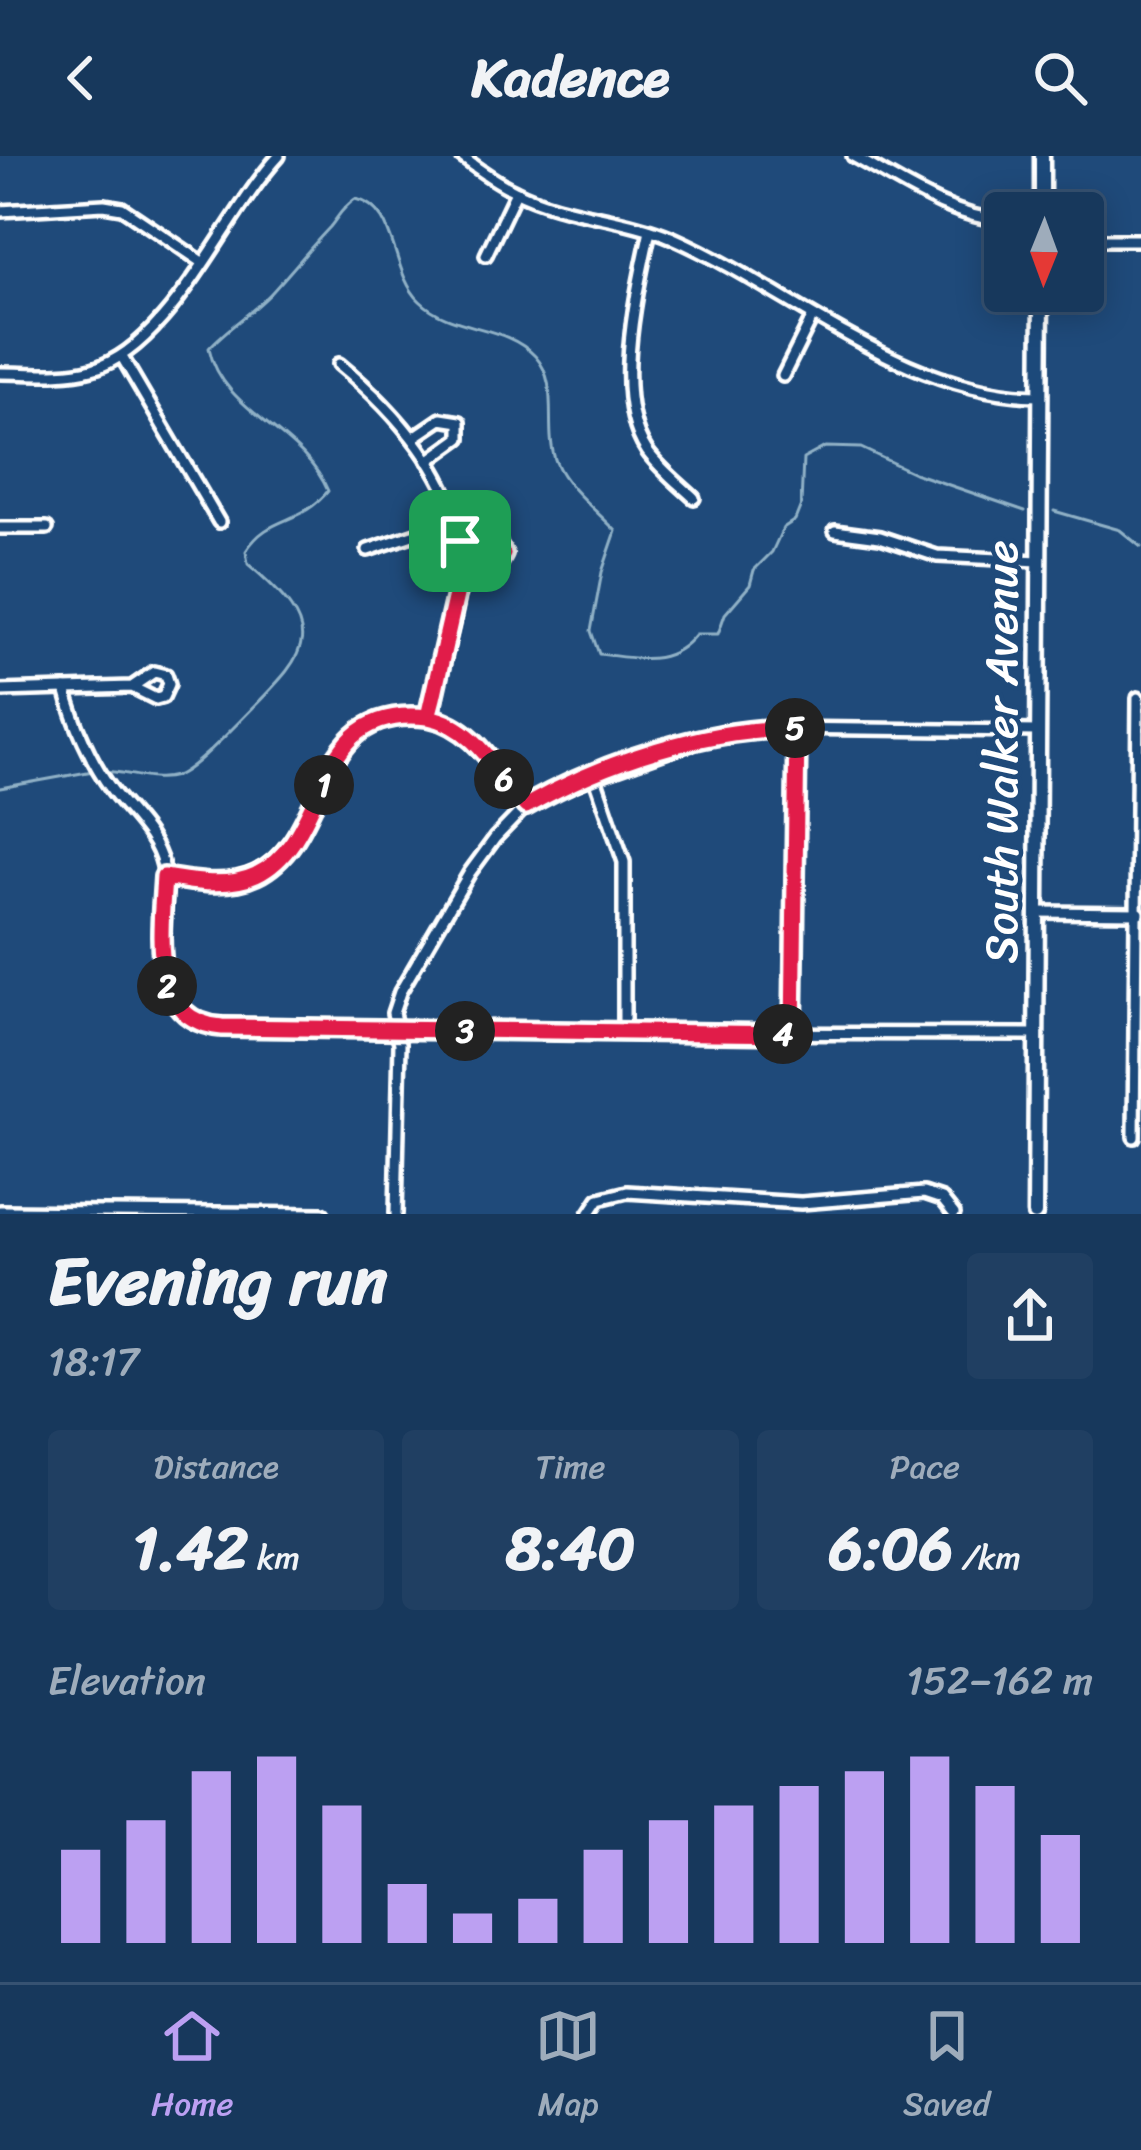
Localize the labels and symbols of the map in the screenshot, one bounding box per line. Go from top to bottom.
north arrow [984,192,1104,312]
pin [409,490,511,592]
street label: South Walker Avenue [962,540,1042,964]
pin: 5 [765,698,825,758]
pin: 6 [474,749,534,809]
pin: 1 [294,755,354,815]
pin: 2 [137,956,197,1016]
pin: 3 [435,1001,495,1061]
pin: 4 [753,1004,813,1064]

